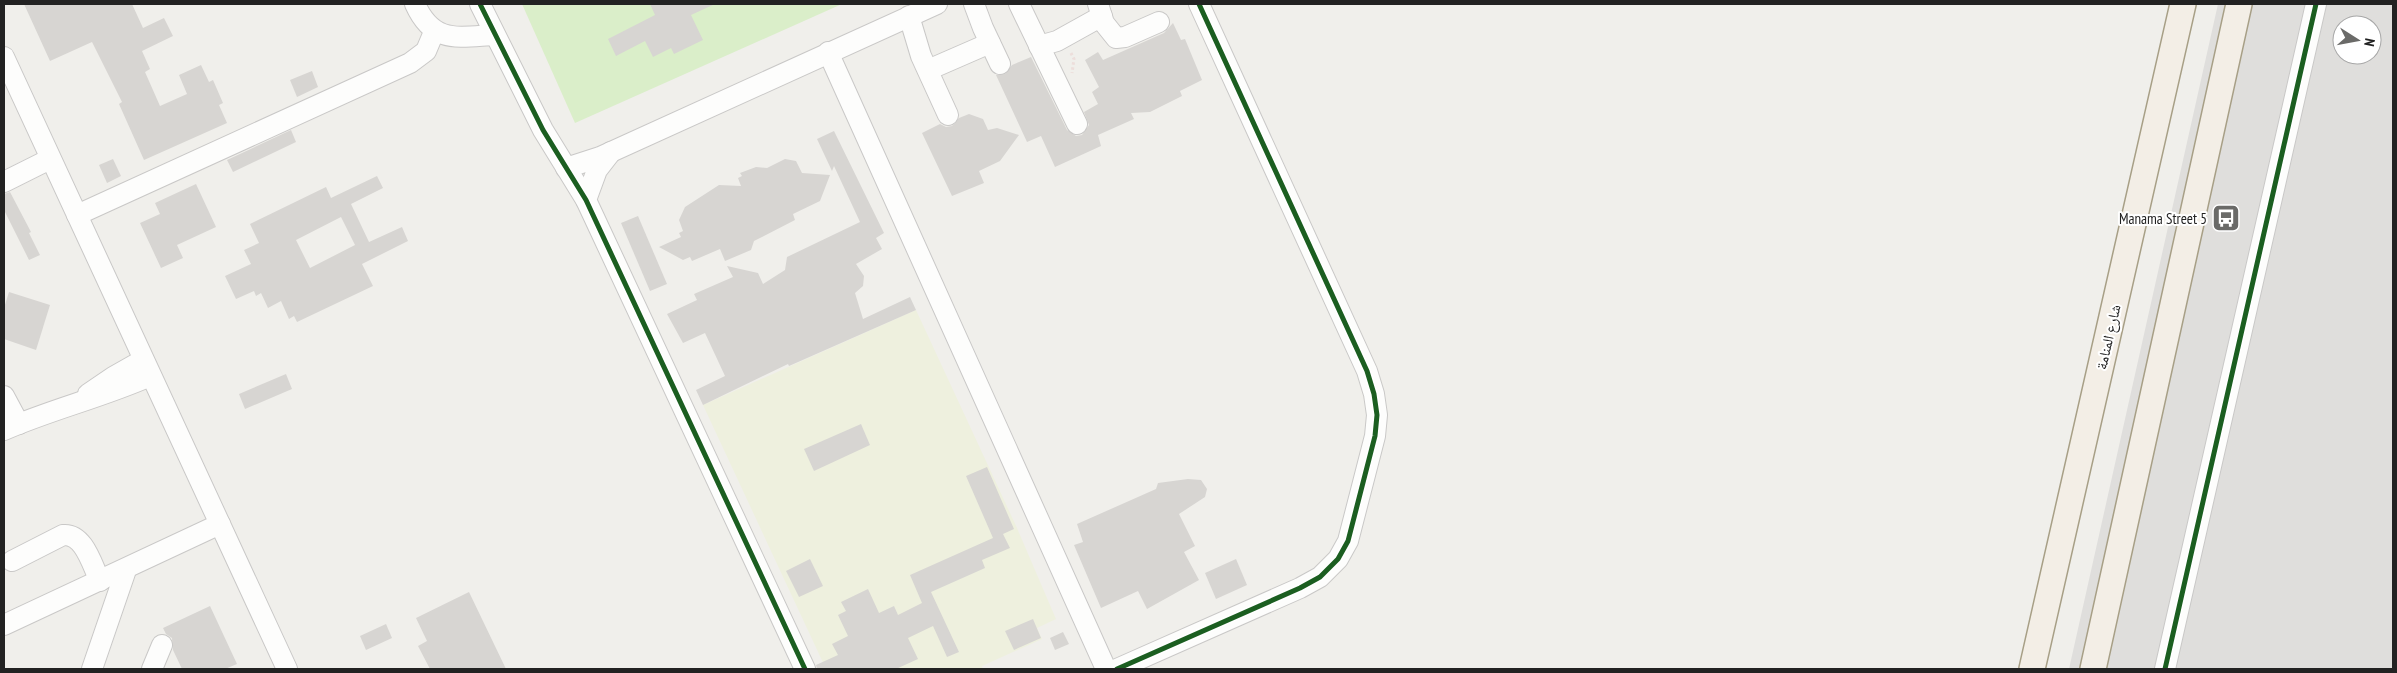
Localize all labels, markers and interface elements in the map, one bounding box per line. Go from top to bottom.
north arrow [2332,15,2382,65]
text: N [2360,37,2379,48]
bus stop icon: Manama Street 5 [2211,203,2241,233]
place label: Manama Street 5 [2119,209,2207,228]
street label: شارع المنامة [2091,302,2126,372]

